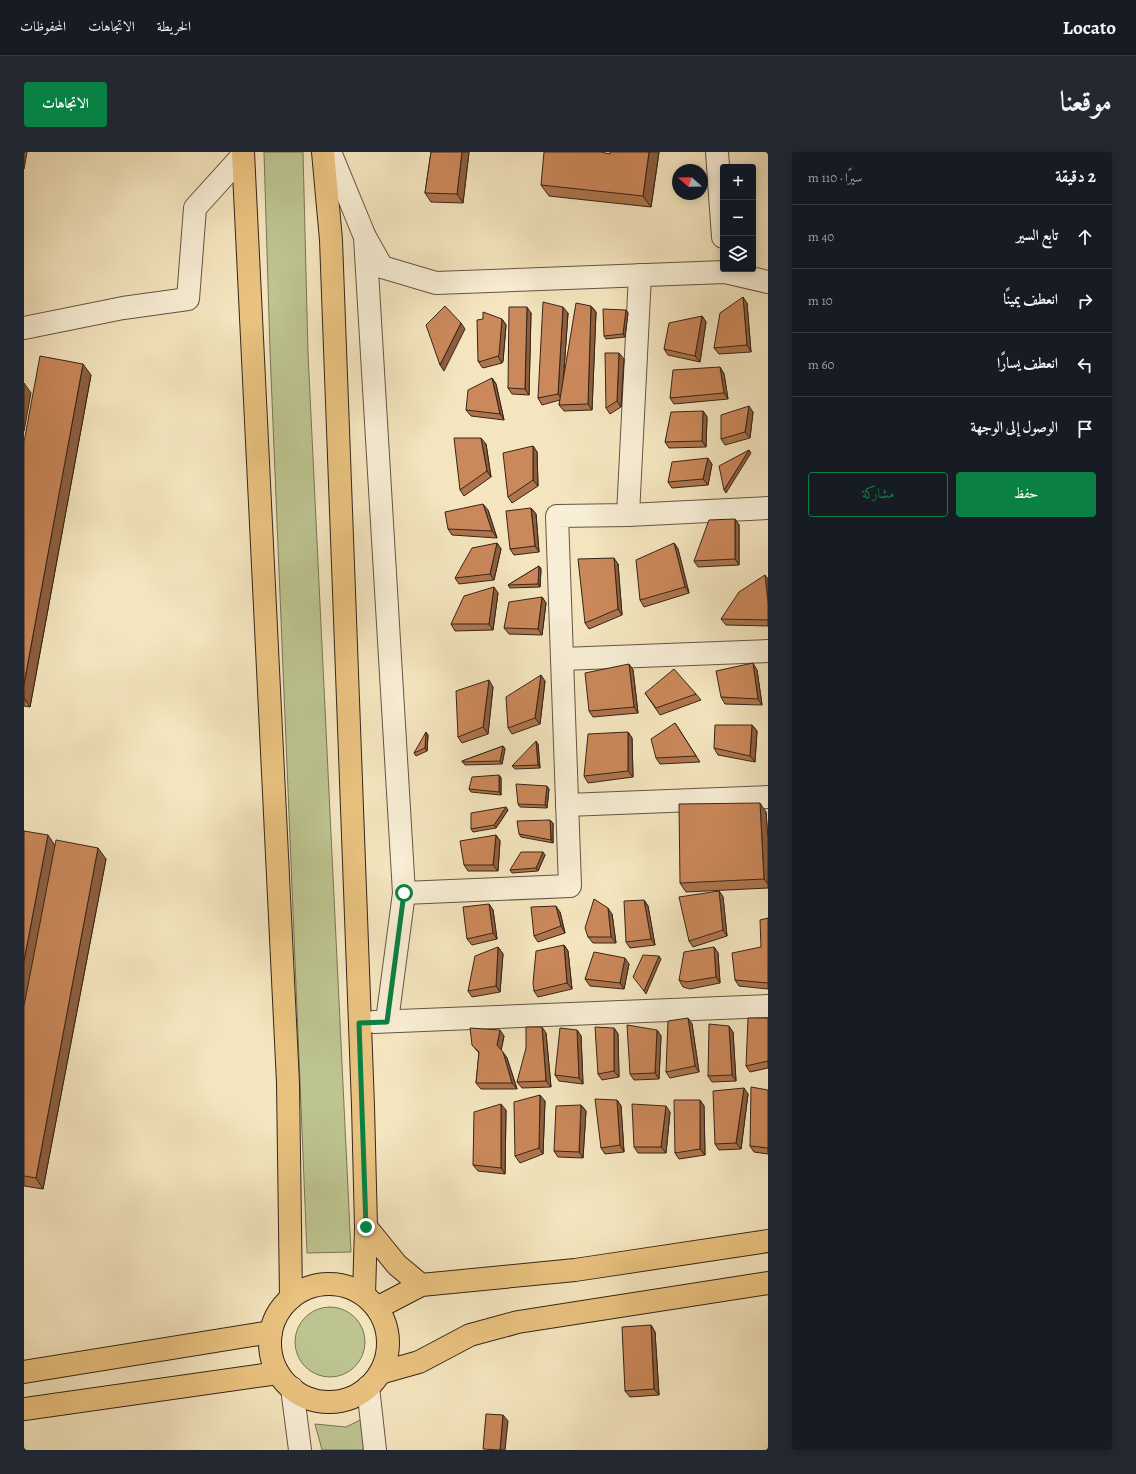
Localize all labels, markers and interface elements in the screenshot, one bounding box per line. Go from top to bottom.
text: Locato [1063,15,1116,41]
text: المحفوظات [20,17,66,36]
text: الاتجاهات [88,17,135,36]
text: الخريطة [157,17,191,36]
button: الاتجاهات [24,82,107,127]
text: موقعنا [1060,83,1112,121]
north arrow [672,164,708,200]
map controls [720,164,756,272]
button: + [720,164,756,200]
text: 2 دقيقة [1055,165,1096,188]
text: سيرًا · 110 m [808,169,862,186]
button: − [720,200,756,236]
text: تابع السير [1016,225,1058,245]
icon: ahead [1074,226,1096,248]
text: 40 m [808,228,834,245]
button: layers [720,236,756,272]
text: انعطف يمينًا [1003,289,1058,309]
icon: right [1074,290,1096,312]
text: 10 m [808,292,833,309]
text: انعطف يسارًا [997,353,1058,373]
icon: left [1074,354,1096,376]
text: 60 m [808,356,834,373]
text: الوصول إلى الوجهة [971,417,1058,437]
icon: arrive [1074,418,1096,440]
button: مشاركة [808,472,948,517]
button: حفظ [956,472,1096,517]
route start [395,884,413,902]
route end [357,1218,375,1236]

